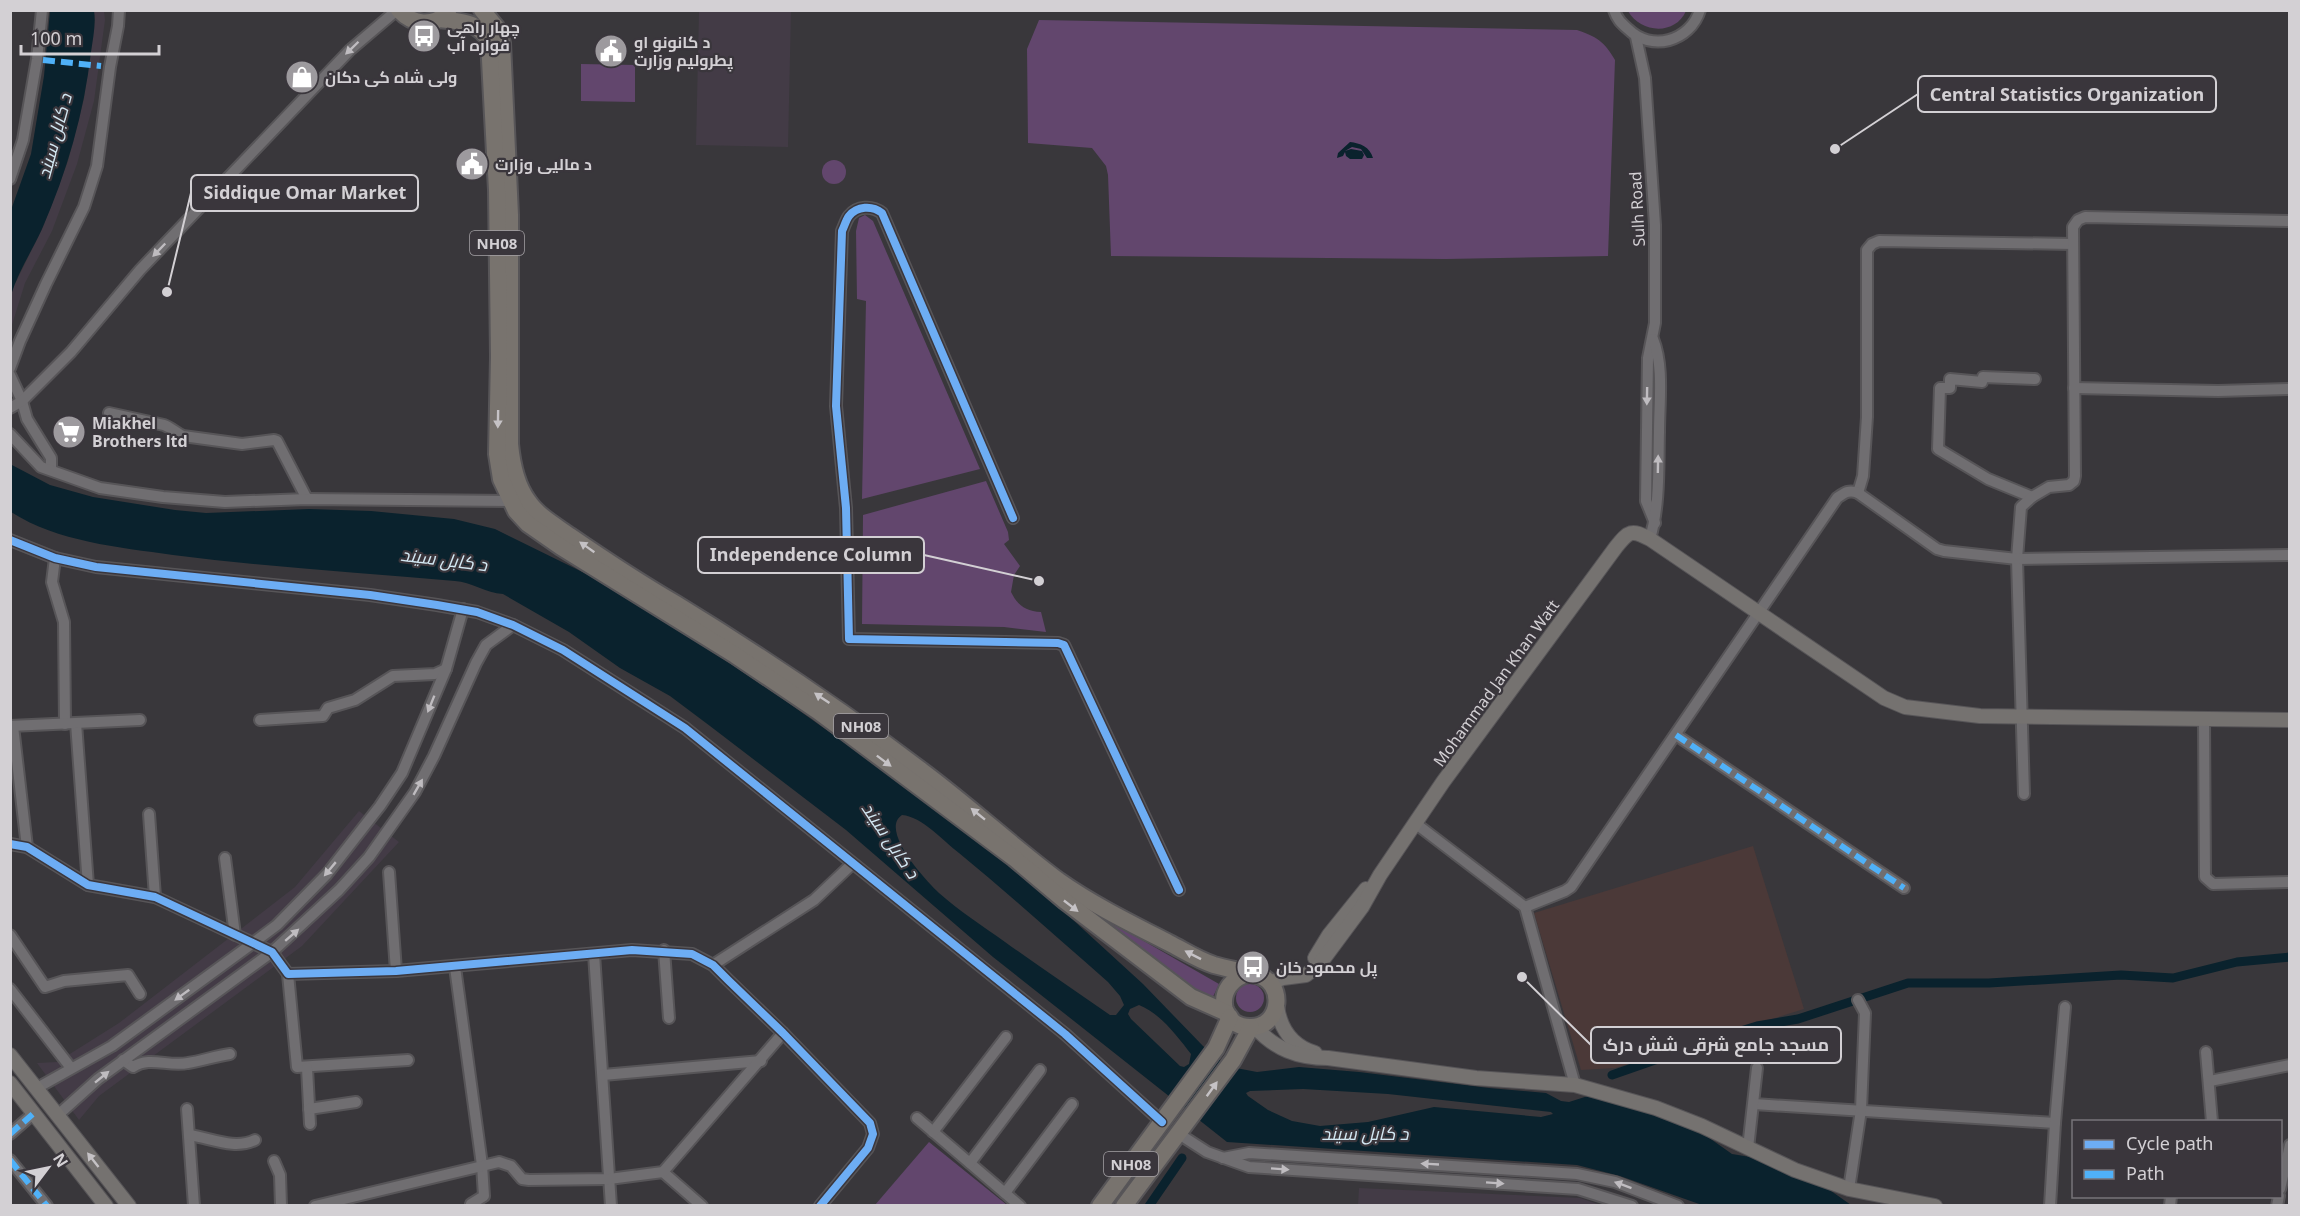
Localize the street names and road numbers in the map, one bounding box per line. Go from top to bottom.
street label: Sulh Road [1624,171,1650,247]
road number: NH08 [470,231,524,255]
street label: Mohammad Jan Khan Watt [1428,595,1564,771]
road number: NH08 [834,714,888,738]
road number: NH08 [1104,1152,1158,1176]

